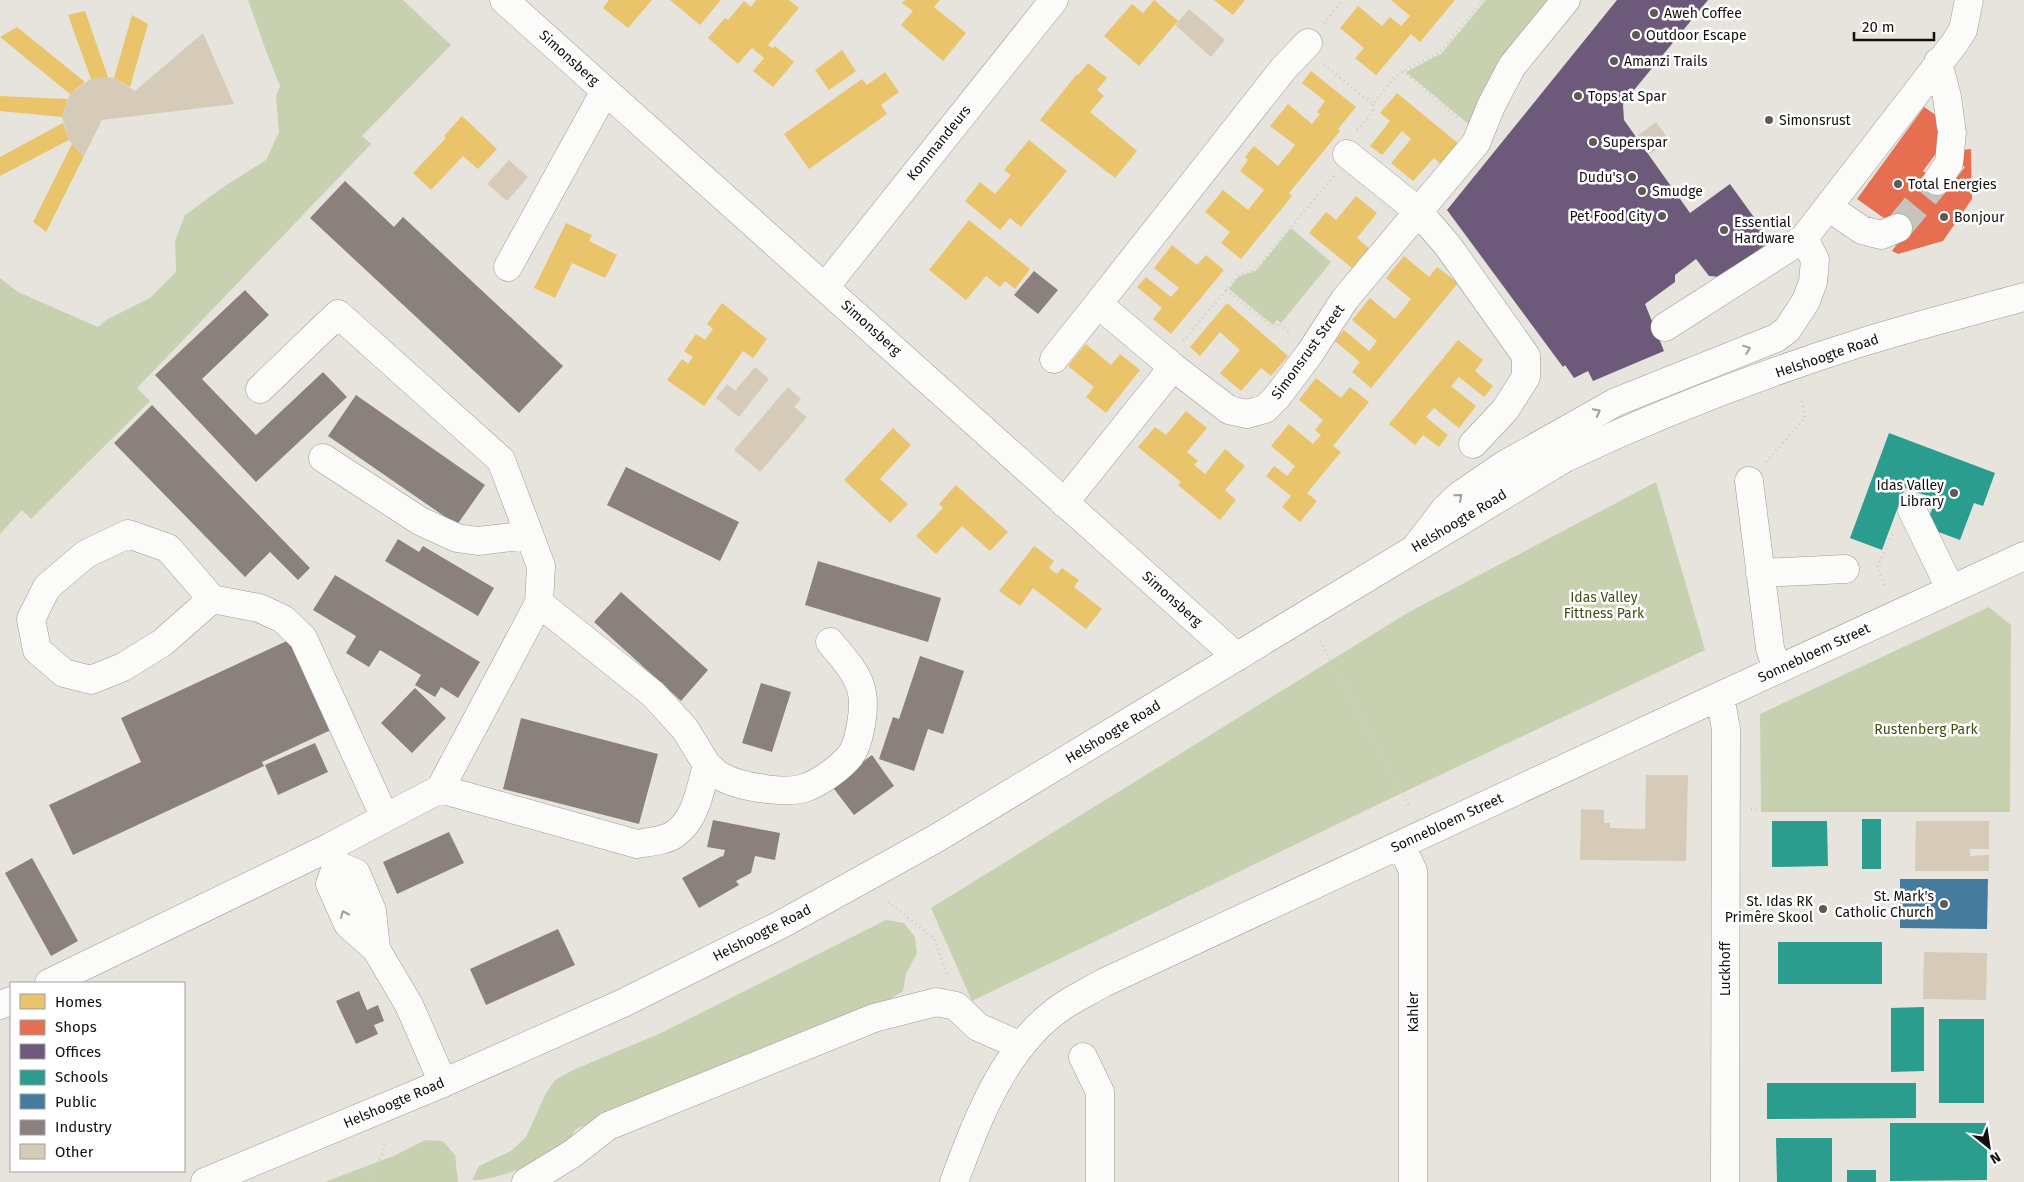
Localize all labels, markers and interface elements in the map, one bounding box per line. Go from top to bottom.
place label: Aweh Coffee [1664,5,1742,22]
marker: Aweh Coffee [1648,7,1660,19]
scale bar [1854,10,1934,42]
text: 20 m [1862,18,1895,36]
street label: Simonsberg [535,27,603,90]
place label: Outdoor Escape [1646,27,1747,44]
marker: Outdoor Escape [1630,29,1642,41]
place label: Amanzi Trails [1624,53,1708,70]
marker: Amanzi Trails [1608,55,1620,67]
place label: Tops at Spar [1588,88,1667,105]
marker: Tops at Spar [1572,90,1584,102]
street label: Kommandeurs [903,102,975,184]
place label: Simonsrust [1779,112,1852,129]
marker: Simonsrust [1763,114,1775,126]
place label: Superspar [1603,134,1668,151]
marker: Superspar [1587,136,1599,148]
place label: Dudu's [1579,169,1622,186]
marker: Dudu's [1626,171,1638,183]
place label: Total Energies [1908,176,1997,193]
marker: Total Energies [1892,178,1904,190]
place label: Smudge [1652,183,1703,200]
marker: Smudge [1636,185,1648,197]
place label: Pet Food City [1569,208,1652,225]
place label: Bonjour [1954,209,2005,226]
marker: Pet Food City [1656,210,1668,222]
marker: Bonjour [1938,211,1950,223]
place label: Essential Hardware [1734,214,1795,247]
marker: Essential Hardware [1718,224,1730,236]
street label: Simonsberg [837,297,905,360]
street label: Simonsrust Street [1268,300,1349,403]
street label: Helshoogte Road [1773,330,1881,382]
one-way arrow [1742,345,1751,355]
one-way arrow [1592,408,1601,418]
place label: Idas Valley Library [1876,477,1944,510]
street label: Helshoogte Road [1408,486,1510,556]
marker: Idas Valley Library [1948,487,1960,499]
one-way arrow [1453,494,1462,502]
street label: Simonsberg [1138,568,1206,631]
park label: Idas Valley Fittness Park [1564,589,1645,622]
street label: Sonnebloem Street [1755,619,1874,686]
street label: Helshoogte Road [1062,697,1164,767]
park label: Rustenberg Park [1874,721,1979,738]
street label: Sonnebloem Street [1388,789,1507,856]
place label: St. Mark's Catholic Church [1835,888,1934,921]
place label: St. Idas RK Primêre Skool [1725,893,1814,926]
marker: St. Mark's Catholic Church [1938,898,1950,910]
street label: Helshoogte Road [710,901,814,965]
marker: St. Idas RK Primêre Skool [1817,903,1829,915]
one-way arrow [339,910,350,919]
street label: Luckhoff [1717,940,1734,996]
legend [10,982,185,1172]
street label: Kahler [1405,991,1422,1033]
text: Homes [55,993,102,1011]
text: Shops [55,1018,97,1036]
text: Offices [55,1043,101,1061]
text: Schools [55,1068,108,1086]
street label: Helshoogte Road [341,1074,447,1132]
text: Public [55,1093,97,1111]
text: Industry [55,1118,112,1136]
north arrow [1964,1122,2014,1172]
text: Other [55,1143,94,1161]
text: N [1987,1148,2004,1168]

